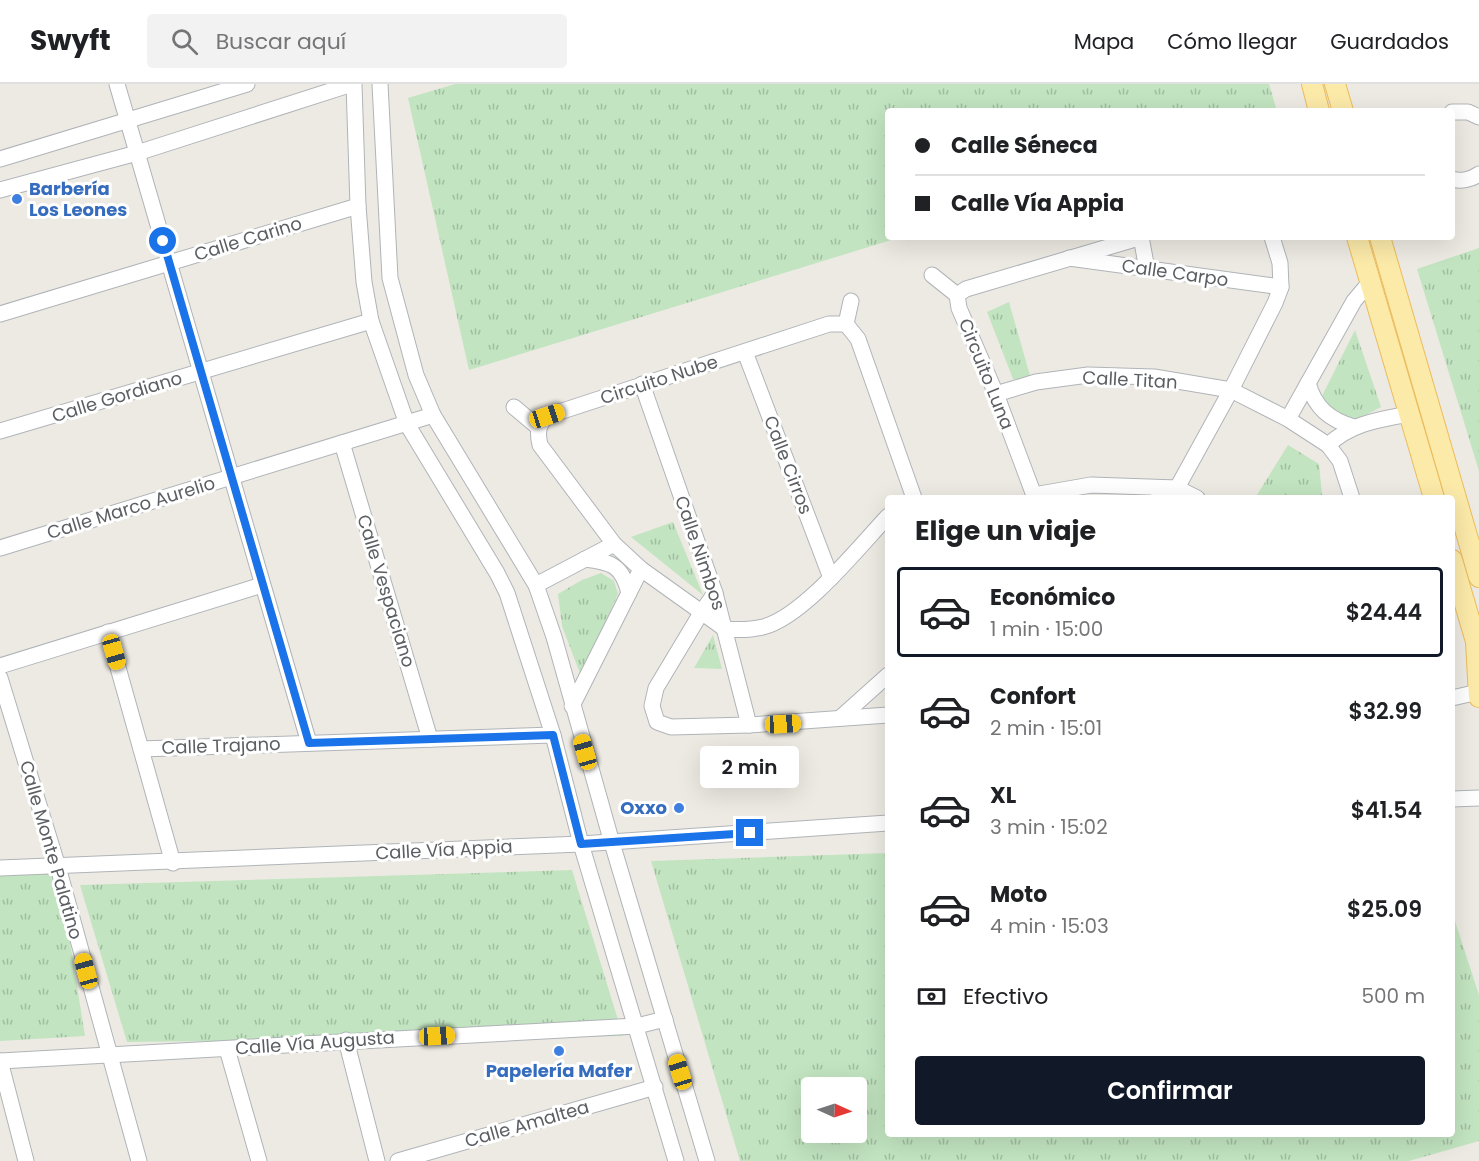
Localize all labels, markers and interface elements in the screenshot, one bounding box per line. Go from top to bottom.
search box [147,14,567,68]
text: Swyft [30,21,111,60]
icon: search [168,25,201,58]
text: Buscar aquí [216,26,346,57]
text: Mapa [1074,27,1134,56]
text: Cómo llegar [1167,27,1297,56]
text: Guardados [1330,27,1449,56]
text: Calle Séneca [951,130,1098,161]
place label: Barbería Los Leones [29,176,127,222]
text: Calle Vía Appia [951,188,1124,219]
marker: Barbería Los Leones [10,192,24,206]
street label: Calle Carino [191,210,305,267]
route start [149,227,176,254]
street label: Calle Carpo [1120,253,1230,292]
street label: Circuito Luna [953,315,1020,433]
street label: Circuito Nube [597,349,721,410]
street label: Calle Gordiano [49,365,185,428]
street label: Calle Titan [1082,365,1178,394]
car [527,402,567,430]
street label: Calle Cirros [758,412,819,518]
street label: Calle Marco Aurelio [44,470,218,545]
street label: Calle Nimbos [669,492,732,613]
street label: Calle Vespaciano [351,511,422,670]
text: Elige un viaje [915,512,1096,549]
text: Económico [990,582,1115,613]
icon: car [918,585,972,639]
text: $24.44 [1346,597,1422,628]
text: 1 min · 15:00 [990,615,1103,643]
car [100,632,128,672]
text: Confort [990,681,1076,712]
icon: car [918,684,972,738]
text: $32.99 [1349,696,1422,727]
car [765,714,801,734]
text: 2 min · 15:01 [990,714,1102,742]
street label: Calle Trajano [161,731,281,760]
car [571,732,599,772]
callout: 2 min [700,746,800,788]
text: 2 min [722,753,777,781]
street label: Calle Monte Palatino [14,757,89,942]
text: XL [990,780,1016,811]
icon: car [918,783,972,837]
place label: Oxxo [620,795,667,820]
text: $41.54 [1351,795,1422,826]
marker: Oxxo [672,801,686,815]
text: 3 min · 15:02 [990,813,1108,841]
route end [736,819,763,846]
street label: Calle Vía Appia [375,833,513,866]
text: Moto [990,879,1047,910]
icon: car [918,882,972,936]
text: $25.09 [1347,894,1422,925]
text: 4 min · 15:03 [990,912,1109,940]
car [73,951,99,991]
icon: cash [915,980,948,1013]
text: Efectivo [963,981,1048,1012]
text: 500 m [1361,982,1425,1010]
street label: Calle Vía Augusta [234,1024,396,1061]
car [419,1026,455,1046]
marker: Papelería Mafer [552,1044,566,1058]
car [666,1052,694,1092]
button: Confirmar [915,1056,1425,1125]
place label: Papelería Mafer [486,1058,633,1083]
north arrow [801,1077,867,1143]
map controls [801,1077,867,1143]
street label: Calle Amaltea [462,1094,592,1153]

